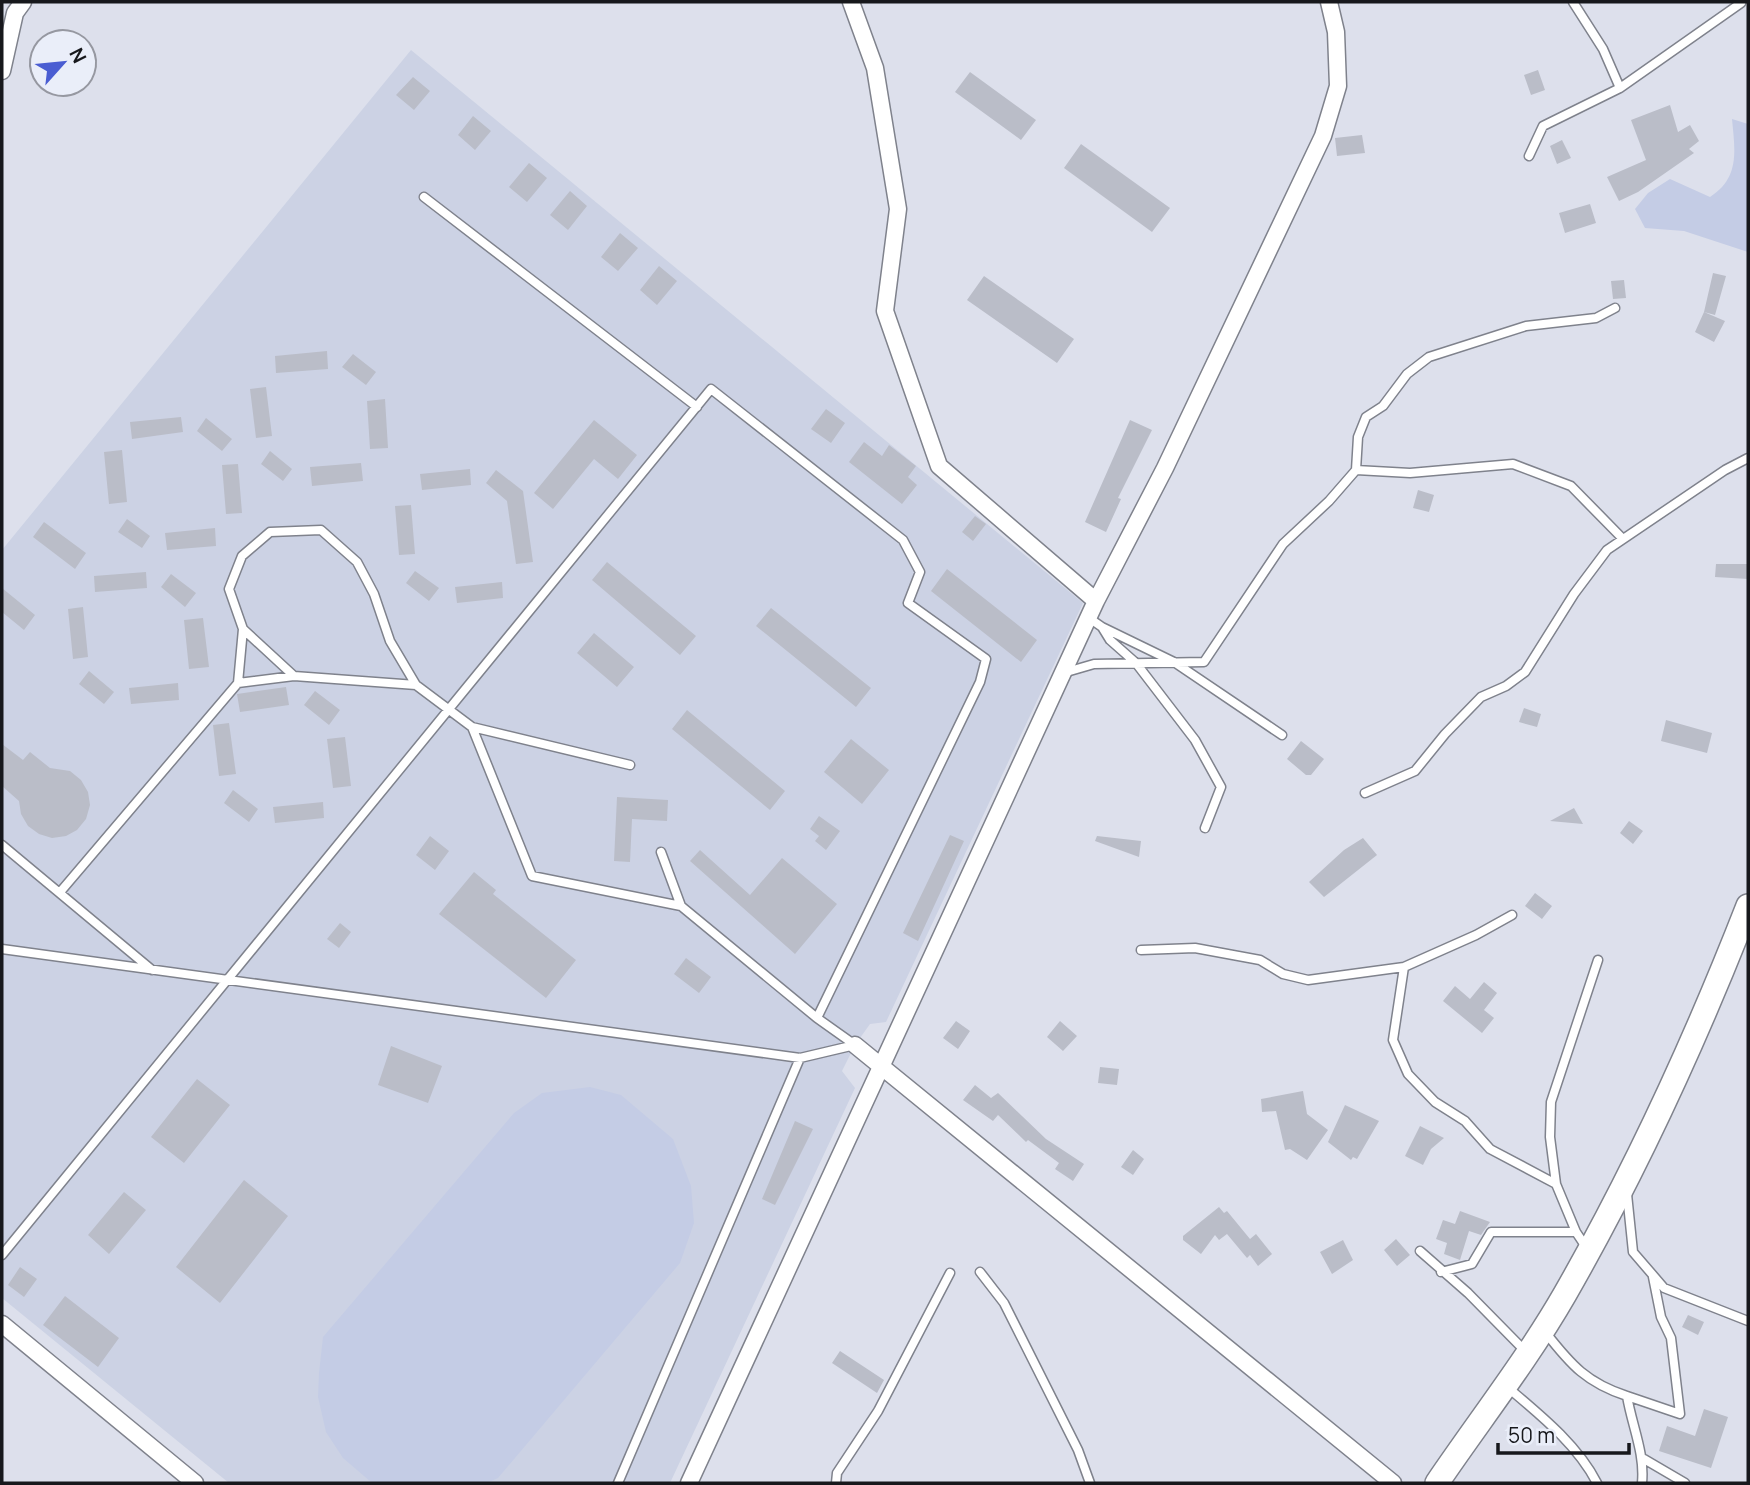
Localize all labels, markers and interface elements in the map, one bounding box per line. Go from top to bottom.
north arrow [28,28,98,98]
text: N [63,43,93,67]
scale bar [1498,1412,1629,1456]
text: 50 m [1508,1421,1555,1449]

